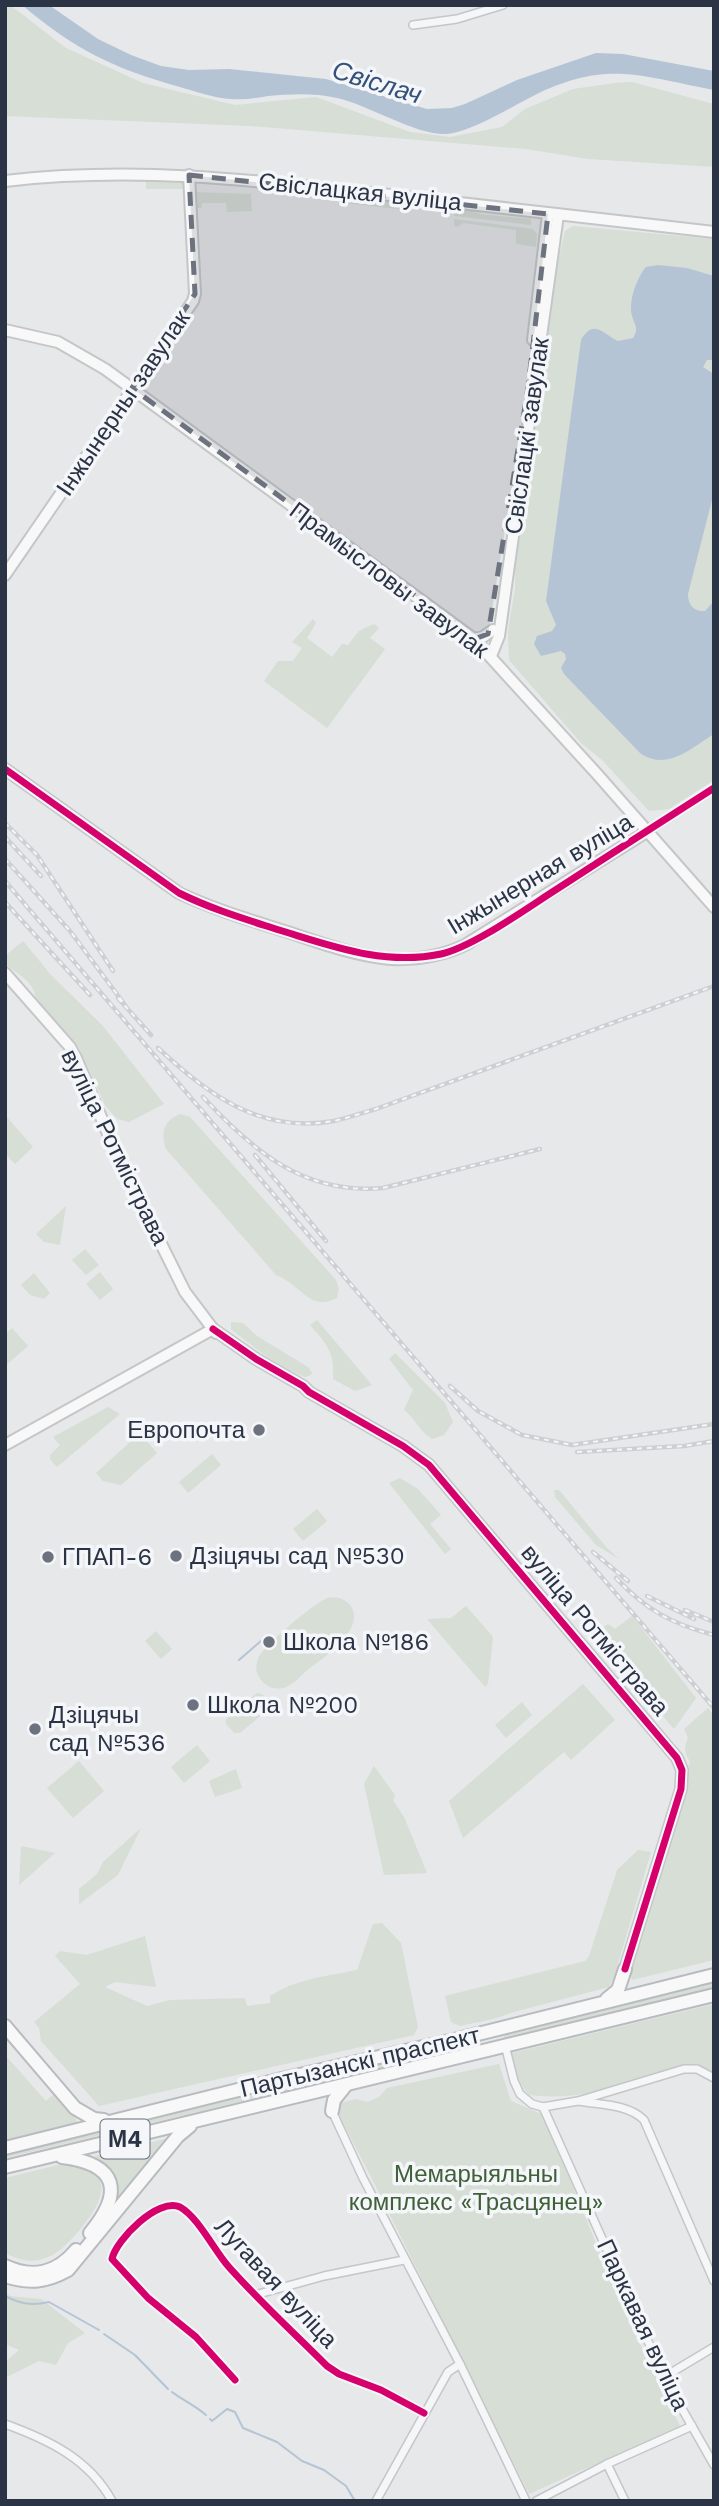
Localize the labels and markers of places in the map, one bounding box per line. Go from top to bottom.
place label: Европочта [127,1416,246,1444]
marker: Европочта [251,1422,267,1438]
place label: Дзіцячы сад №530 [190,1542,405,1570]
place label: ГПАП-6 [62,1543,152,1571]
marker: Дзіцячы сад №530 [168,1548,184,1564]
marker: ГПАП-6 [40,1549,56,1565]
place label: Школа №186 [283,1628,429,1656]
marker: Школа №186 [261,1634,277,1650]
place label: Школа №200 [207,1691,358,1719]
marker: Школа №200 [185,1697,201,1713]
place label: Дзіцячы сад №536 [49,1701,165,1757]
marker: Дзіцячы сад №536 [27,1721,43,1737]

